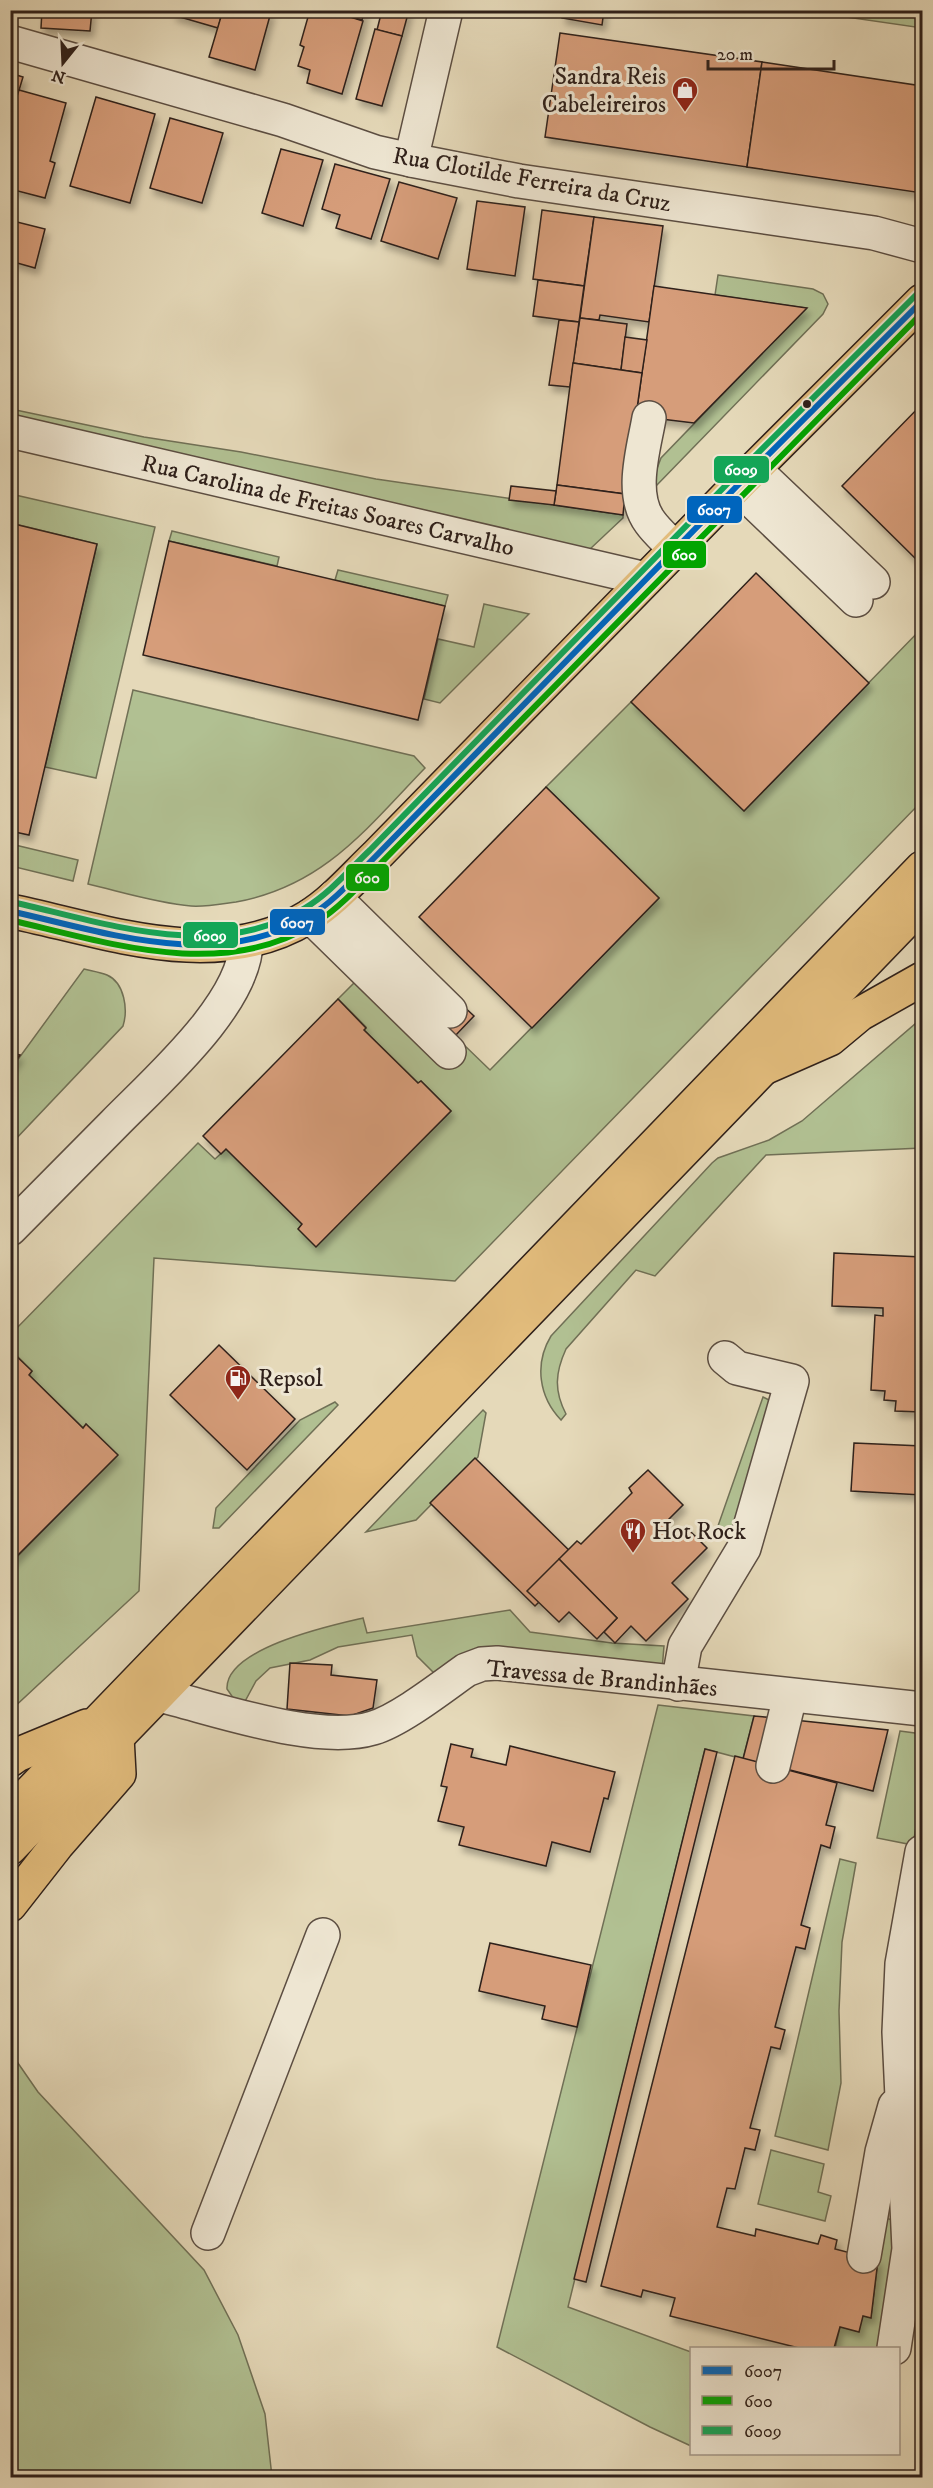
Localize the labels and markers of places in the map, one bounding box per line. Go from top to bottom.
place label: Sandra Reis Cabeleireiros [542,62,666,120]
shop icon: Sandra Reis Cabeleireiros [670,75,700,113]
unlabelled marker [801,398,813,410]
fuel station icon: Repsol [223,1363,253,1401]
place label: Repsol [258,1364,323,1394]
restaurant icon: Hot Rock [618,1516,648,1554]
place label: Hot Rock [652,1517,746,1547]

